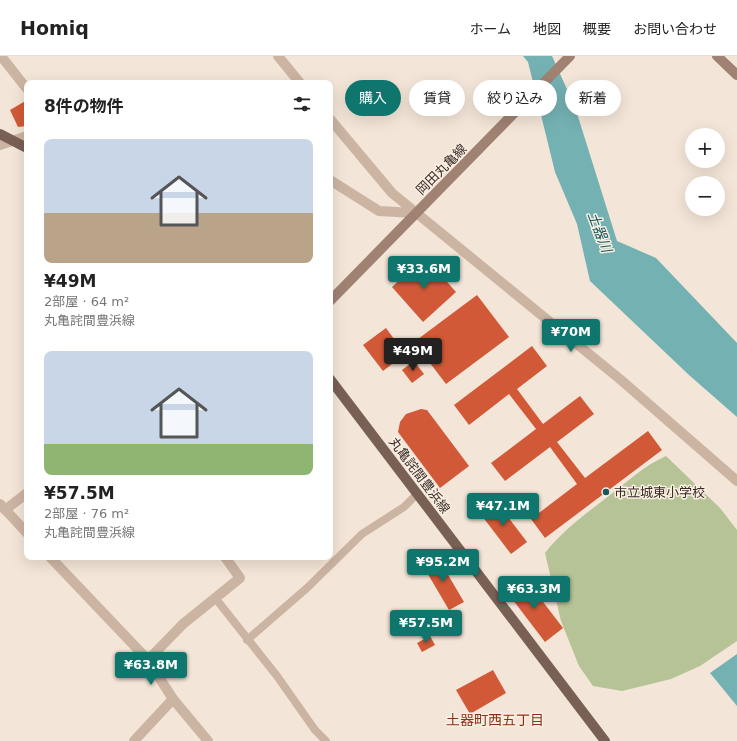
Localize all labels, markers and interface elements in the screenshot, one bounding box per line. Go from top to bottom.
text: Homiq [20,17,89,39]
text: ホーム [469,21,511,37]
text: 地図 [533,21,561,37]
text: 概要 [583,21,611,37]
text: お問い合わせ [633,21,717,37]
chip: 購入 [345,80,401,116]
chip: 賃貸 [409,80,465,116]
chip: 絞り込み [473,80,557,116]
chip: 新着 [565,80,621,116]
icon: filters [291,93,313,115]
text: 8件の物件 [44,96,124,116]
map controls [685,128,725,216]
button: + [685,128,725,168]
street label: 岡田丸亀線 [413,141,470,198]
icon: home [143,165,215,237]
button: − [685,176,725,216]
water label: 土器川 [585,210,616,256]
pin: ¥33.6M [391,256,457,290]
text: ¥33.6M [397,261,451,276]
text: ¥49M [44,271,96,291]
text: 2部屋 · 64 m² [44,294,129,309]
text: 丸亀詫間豊浜線 [44,313,135,328]
pin: ¥70M [547,319,595,353]
text: ¥70M [551,324,591,339]
pin: ¥49M [389,338,437,372]
text: ¥49M [393,343,433,358]
icon: home [143,377,215,449]
street label: 丸亀詫間豊浜線 [386,434,453,516]
text: ¥57.5M [44,483,115,503]
place label: 市立城東小学校 [614,485,705,500]
marker: 市立城東小学校 [601,487,611,497]
pin: ¥47.1M [470,493,536,527]
text: ¥47.1M [476,498,530,513]
text: 2部屋 · 76 m² [44,506,129,521]
text: 丸亀詫間豊浜線 [44,525,135,540]
pin: ¥95.2M [410,549,476,583]
text: ¥95.2M [416,554,470,569]
pin: ¥63.3M [501,576,567,610]
text: ¥63.3M [507,581,561,596]
pin: ¥57.5M [393,610,459,644]
text: ¥57.5M [399,615,453,630]
pin: ¥63.8M [118,652,184,686]
text: ¥63.8M [124,657,178,672]
district label: 土器町西五丁目 [446,712,544,728]

